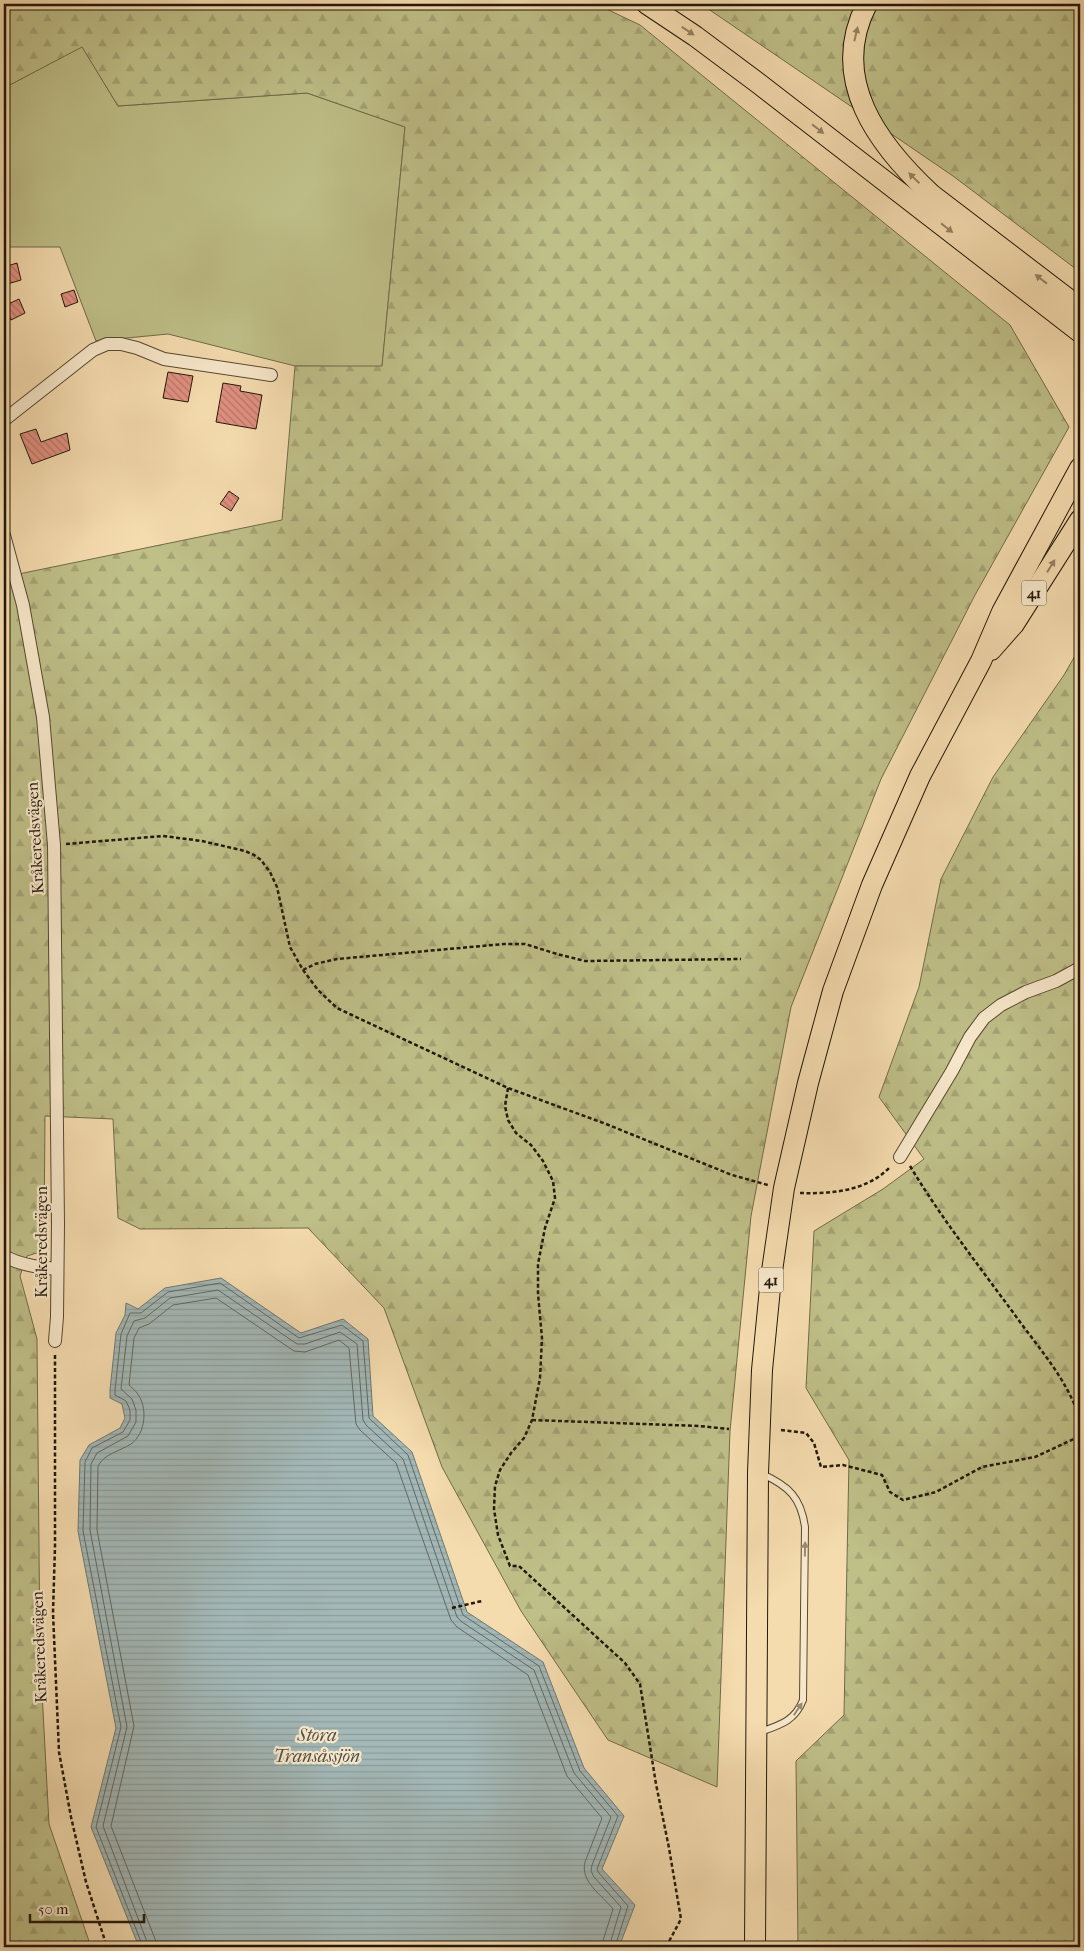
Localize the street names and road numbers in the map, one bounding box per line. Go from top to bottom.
road number: 41 [1022,580,1046,606]
street label: Kråkeredsvägen [23,781,47,894]
street label: Kråkeredsvägen [32,1185,51,1298]
road number: 41 [758,1268,784,1292]
street label: Kråkeredsvägen [28,1590,50,1703]

